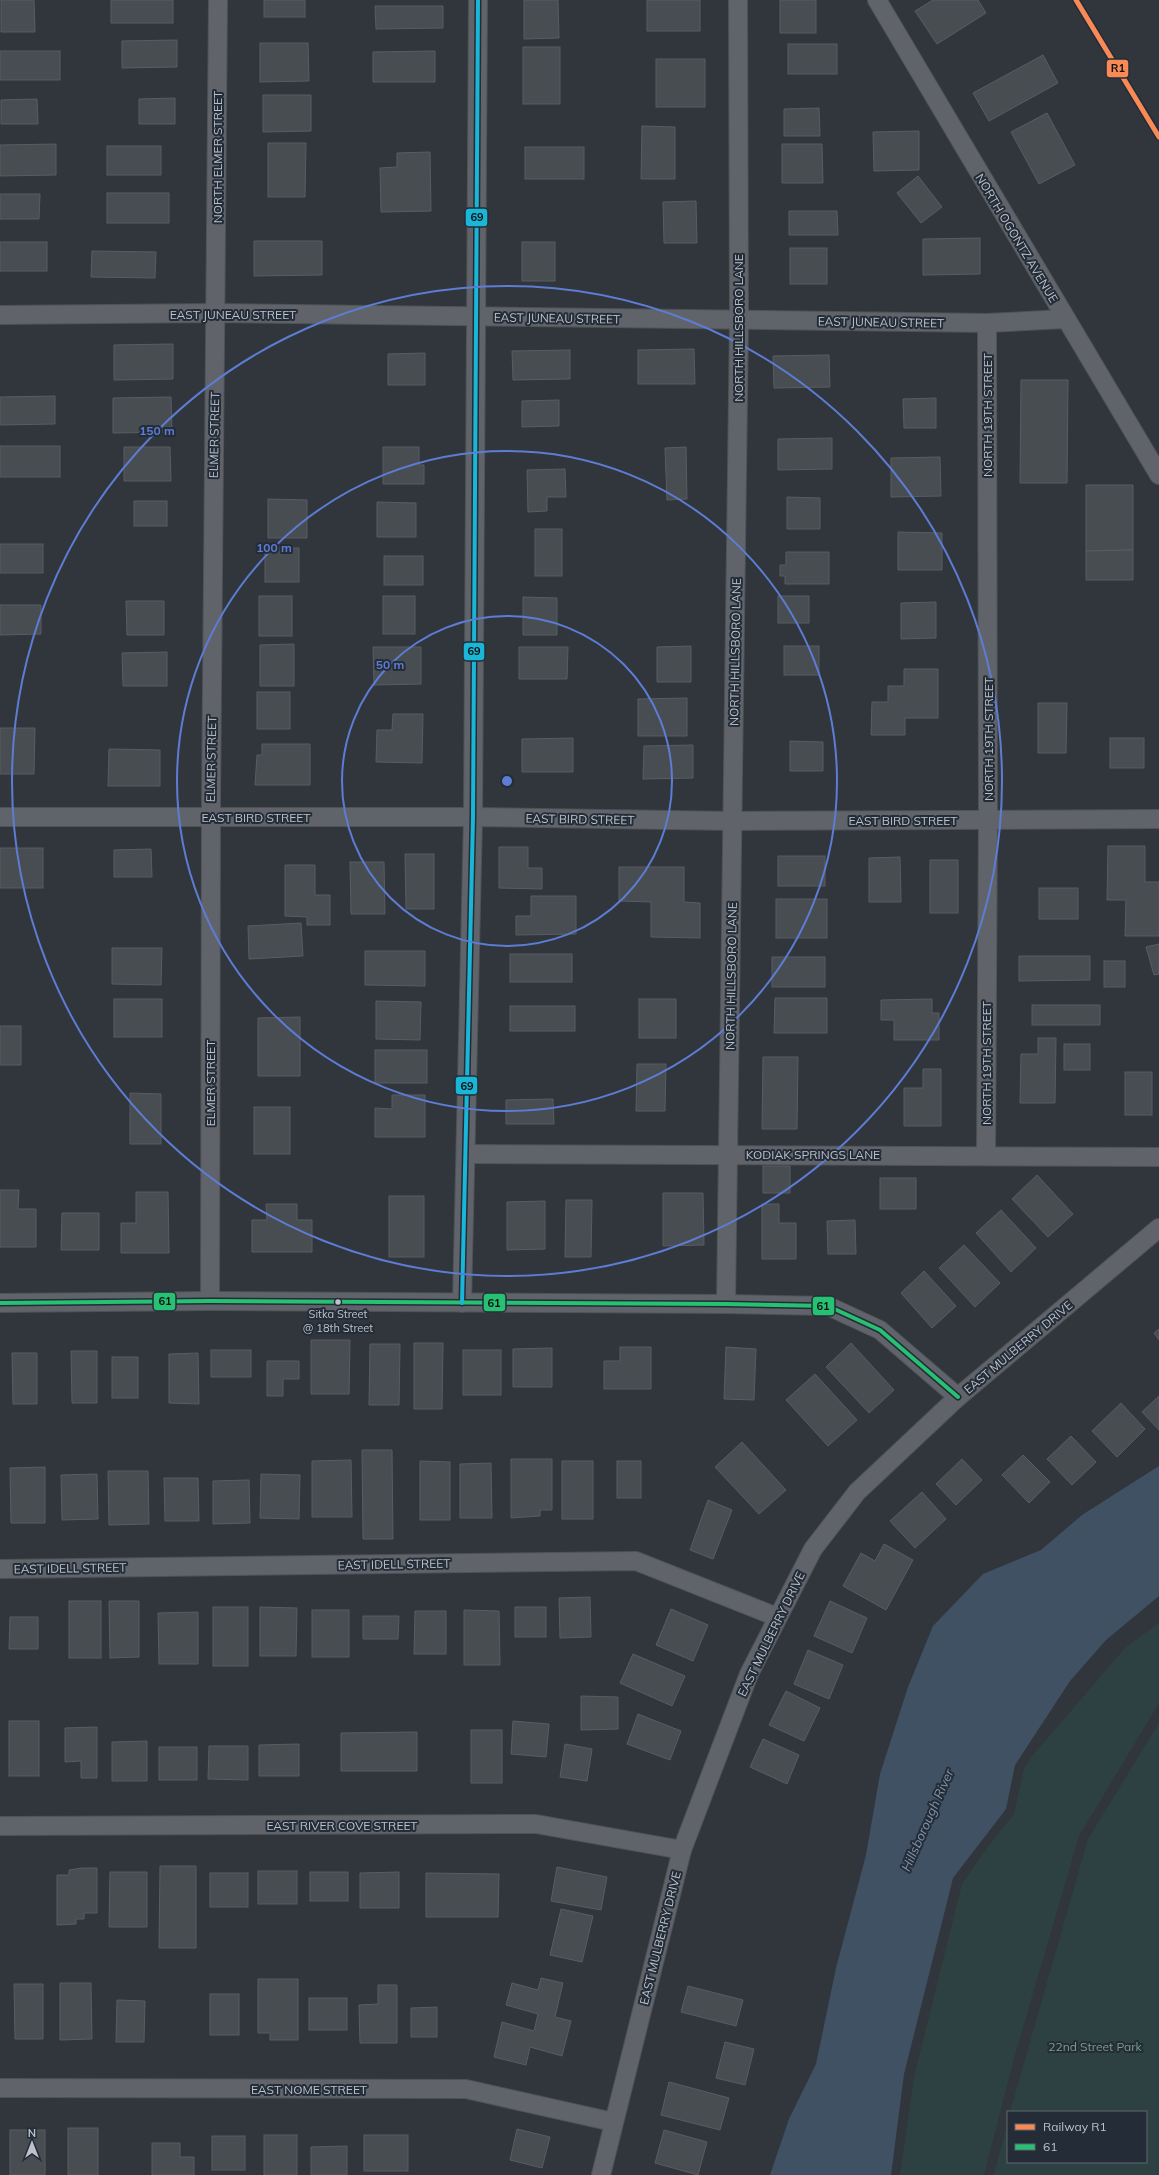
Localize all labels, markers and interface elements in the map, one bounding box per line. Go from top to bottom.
line badge: R1 [1106,59,1129,78]
text: R1 [1111,61,1126,75]
street label: NORTH ELMER STREET [210,90,225,223]
street label: NORTH OGONTZ AVENUE [972,171,1062,305]
line badge: 69 [465,208,488,227]
text: 69 [470,210,484,224]
street label: NORTH HILLSBORO LANE [731,254,746,402]
street label: EAST JUNEAU STREET [170,307,297,322]
street label: EAST JUNEAU STREET [494,309,621,327]
street label: EAST JUNEAU STREET [818,313,945,331]
street label: NORTH 19TH STREET [980,352,995,477]
street label: ELMER STREET [206,391,222,478]
text: 150 m [139,423,175,438]
text: 100 m [256,540,292,555]
street label: NORTH HILLSBORO LANE [726,578,744,726]
line badge: 69 [463,642,485,661]
text: 69 [467,644,481,658]
text: 50 m [376,657,404,672]
street label: NORTH 19TH STREET [981,676,996,801]
street label: ELMER STREET [203,715,219,802]
centre of rings [500,774,514,788]
street label: EAST BIRD STREET [201,810,311,825]
street label: EAST BIRD STREET [525,811,635,827]
street label: EAST BIRD STREET [848,813,958,828]
street label: NORTH HILLSBORO LANE [722,902,740,1050]
street label: NORTH 19TH STREET [979,1000,994,1125]
street label: ELMER STREET [203,1039,218,1126]
line badge: 69 [455,1076,478,1095]
text: 69 [460,1079,474,1093]
street label: KODIAK SPRINGS LANE [746,1147,880,1162]
line badge: 61 [153,1292,176,1311]
line badge: 61 [483,1293,506,1312]
text: 61 [158,1294,172,1308]
text: 61 [487,1296,501,1310]
line badge: 61 [812,1296,835,1316]
marker: Sitka Street @ 18th Street [333,1297,343,1307]
street label: EAST MULBERRY DRIVE [961,1297,1075,1397]
text: 61 [816,1299,830,1313]
place label: Sitka Street @ 18th Street [303,1307,373,1335]
street label: EAST IDELL STREET [338,1556,451,1572]
street label: EAST IDELL STREET [14,1560,127,1576]
street label: EAST MULBERRY DRIVE [734,1569,808,1699]
water label: Hillsborough River [897,1765,957,1874]
street label: EAST RIVER COVE STREET [266,1818,418,1833]
street label: EAST MULBERRY DRIVE [636,1870,684,2006]
park label: 22nd Street Park [1048,2039,1142,2054]
street label: EAST NOME STREET [251,2082,368,2097]
legend [1007,2111,1147,2163]
text: Railway R1 [1043,2119,1107,2134]
north arrow [12,2123,52,2163]
text: N [28,2126,36,2140]
text: 61 [1043,2139,1057,2154]

